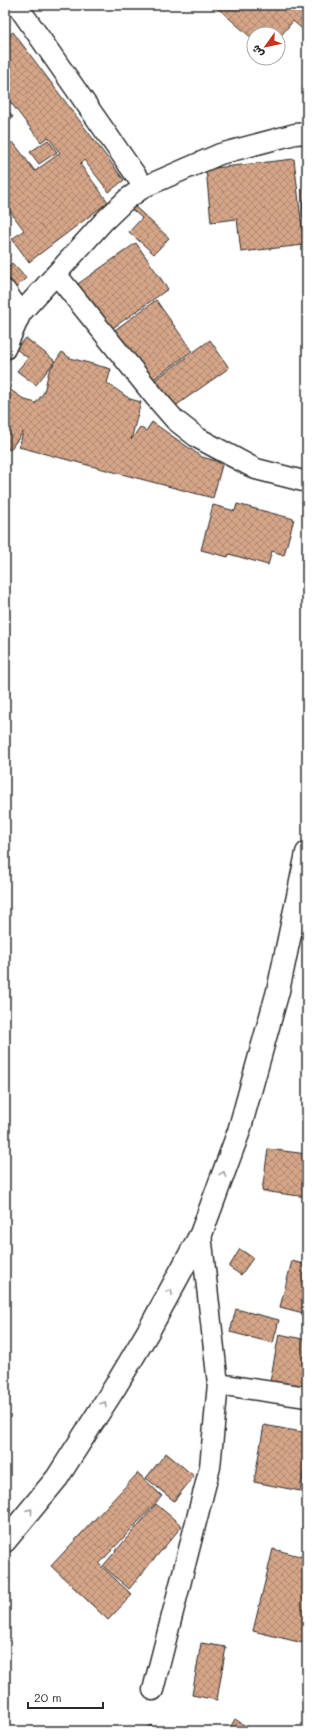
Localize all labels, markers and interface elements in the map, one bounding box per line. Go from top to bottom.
north arrow [246,26,286,66]
text: ش [248,43,267,61]
one-way arrow [219,1171,227,1178]
one-way arrow [165,1289,172,1296]
one-way arrow [99,1401,107,1408]
one-way arrow [25,1508,32,1515]
scale bar [28,1684,103,1710]
text: 20 m [34,1689,62,1705]

